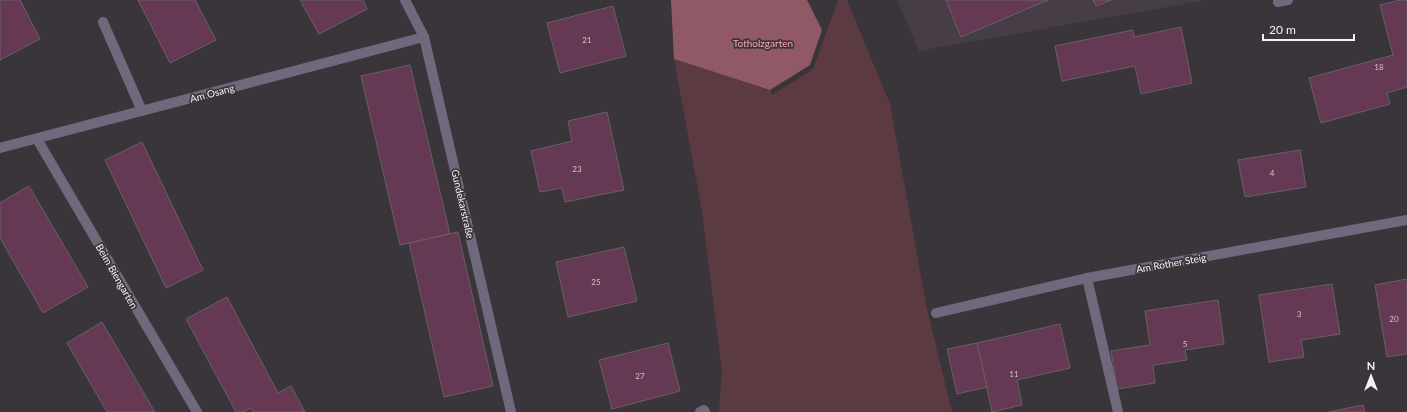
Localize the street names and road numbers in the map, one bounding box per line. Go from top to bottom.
street label: Am Osang [188,81,236,105]
street label: Gundekarstraße [449,168,477,240]
street label: Beim Biengarten [94,242,140,310]
street label: Am Rother Steig [1135,251,1207,275]

